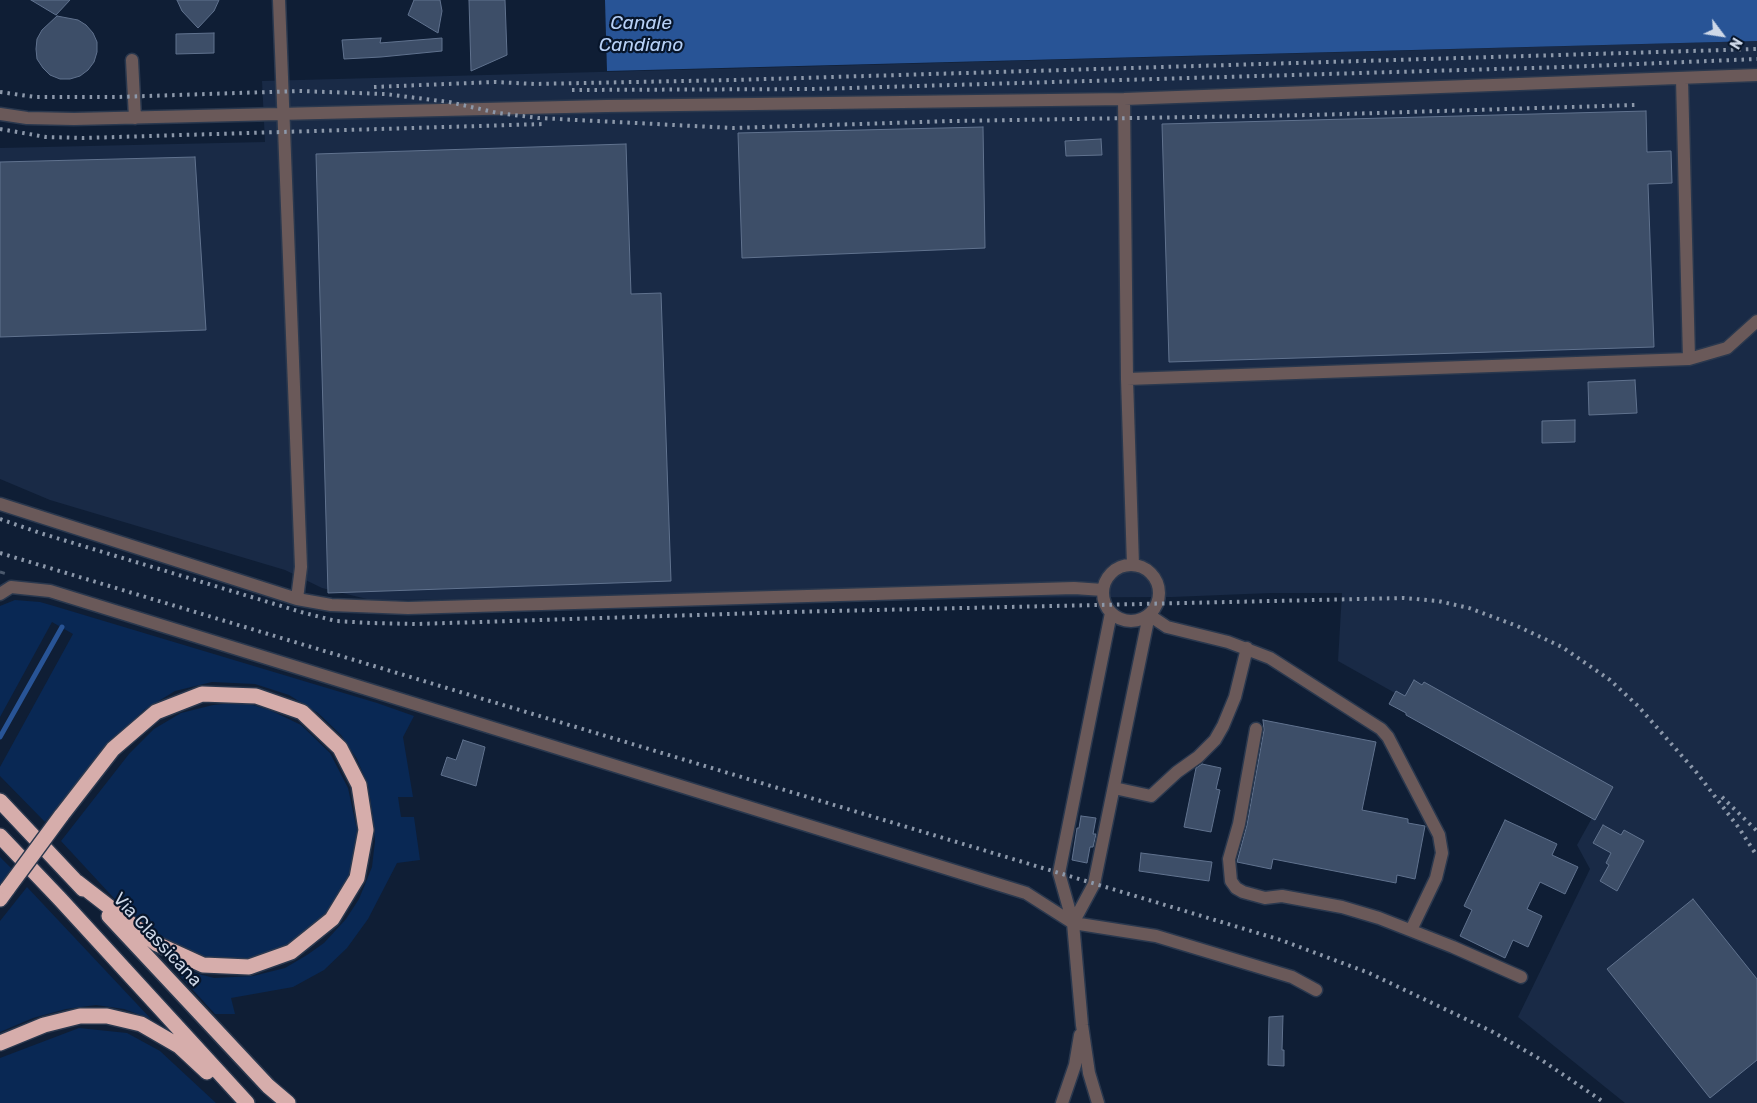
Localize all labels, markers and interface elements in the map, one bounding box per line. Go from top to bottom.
north arrow [1697,10,1747,60]
water label: Canale Candiano [599,13,683,57]
text: N [1725,34,1745,52]
street label: Via Classicana [108,889,206,991]

